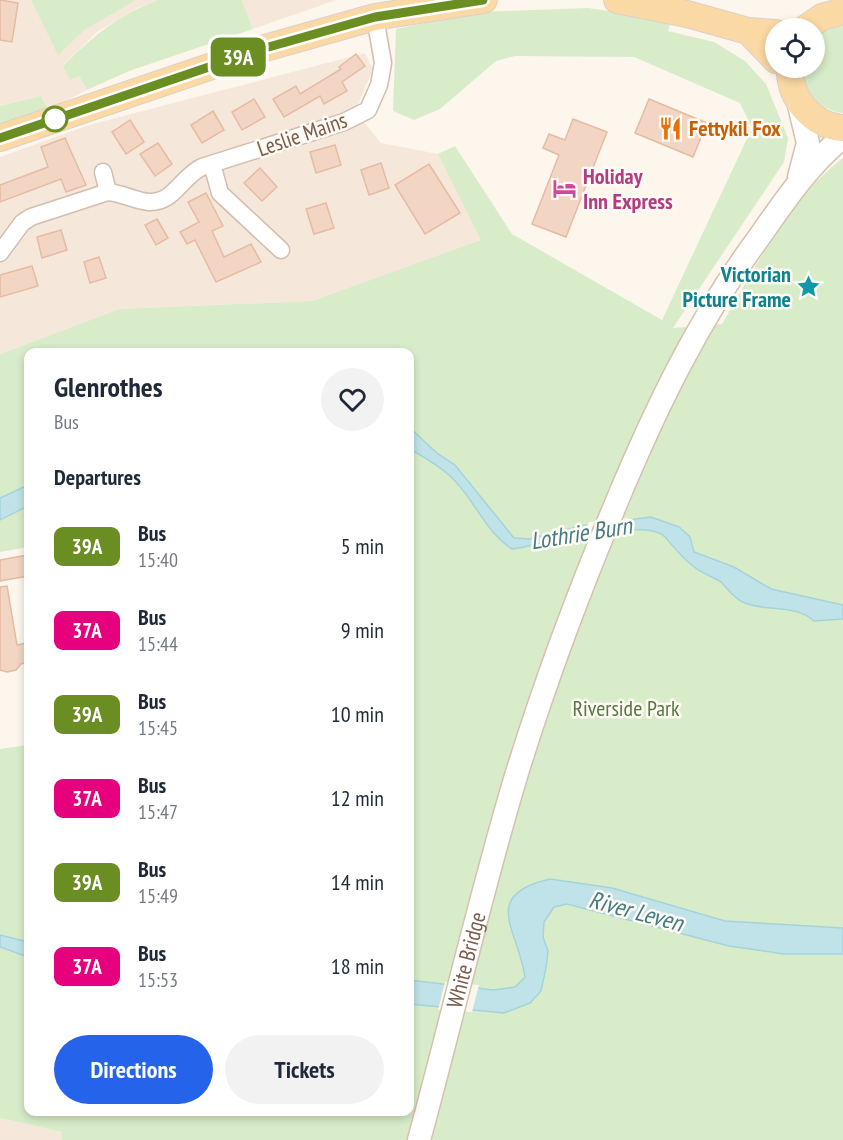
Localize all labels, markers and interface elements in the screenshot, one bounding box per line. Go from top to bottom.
map controls [765,18,825,78]
button: locate [765,18,825,78]
line badge: 39A [204,38,272,76]
text: 39A [223,44,253,71]
unlabelled marker [42,106,68,132]
street label: Leslie Mains [253,106,351,162]
place label: Fettykil Fox [689,114,781,142]
restaurant icon: Fettykil Fox [658,115,684,141]
place label: Holiday Inn Express [583,162,673,215]
hotel icon: Holiday Inn Express [552,176,578,202]
place label: Victorian Picture Frame [683,260,791,313]
place icon: Victorian Picture Frame [796,274,822,300]
text: Glenrothes [54,368,163,405]
button: heart [321,368,384,431]
text: Bus [54,409,79,435]
text: Departures [54,463,141,491]
water label: Lothrie Burn [528,509,635,556]
text: Bus [138,519,166,547]
text: 5 min [341,532,384,560]
text: 39A [72,533,102,560]
text: 15:40 [138,547,178,573]
text: Bus [138,603,166,631]
text: 9 min [341,616,384,644]
text: 37A [72,617,102,644]
text: 15:44 [138,631,178,657]
text: Bus [138,687,166,715]
park label: Riverside Park [572,694,680,722]
text: 10 min [331,700,384,728]
text: 39A [72,701,102,728]
text: 15:45 [138,715,178,741]
text: Bus [138,771,166,799]
text: 12 min [331,784,384,812]
text: 37A [72,785,102,812]
text: 15:47 [138,799,178,825]
text: Bus [138,855,166,883]
text: 14 min [331,868,384,896]
text: 39A [72,869,102,896]
text: 15:49 [138,883,178,909]
water label: River Leven [586,884,688,939]
street label: White Bridge [440,909,492,1011]
text: Bus [138,939,166,967]
text: 18 min [331,952,384,980]
text: 37A [72,953,102,980]
text: 15:53 [138,967,178,993]
button: Directions [54,1035,213,1104]
button: Tickets [225,1035,384,1104]

